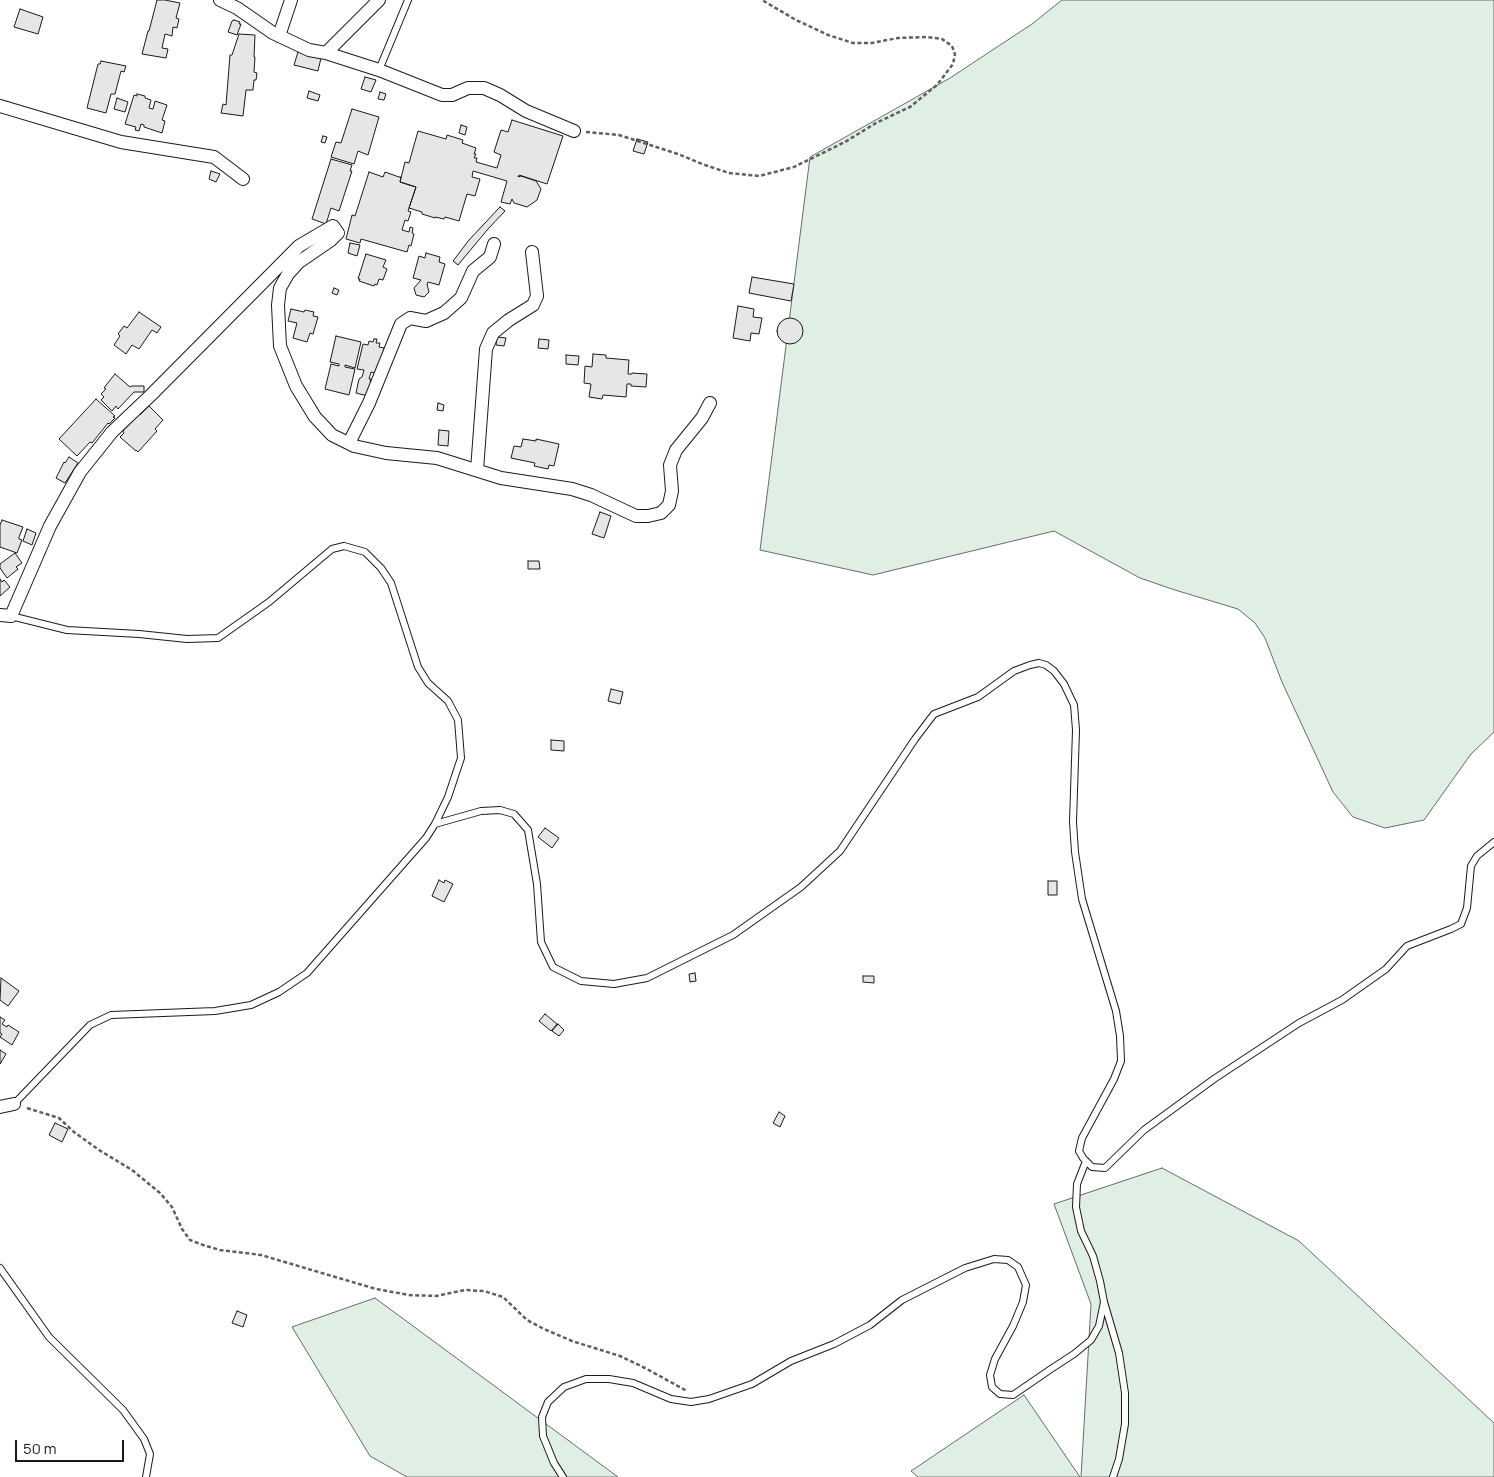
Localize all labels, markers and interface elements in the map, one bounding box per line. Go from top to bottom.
scale bar [18,1430,126,1462]
text: 50 m [23,1438,57,1459]

